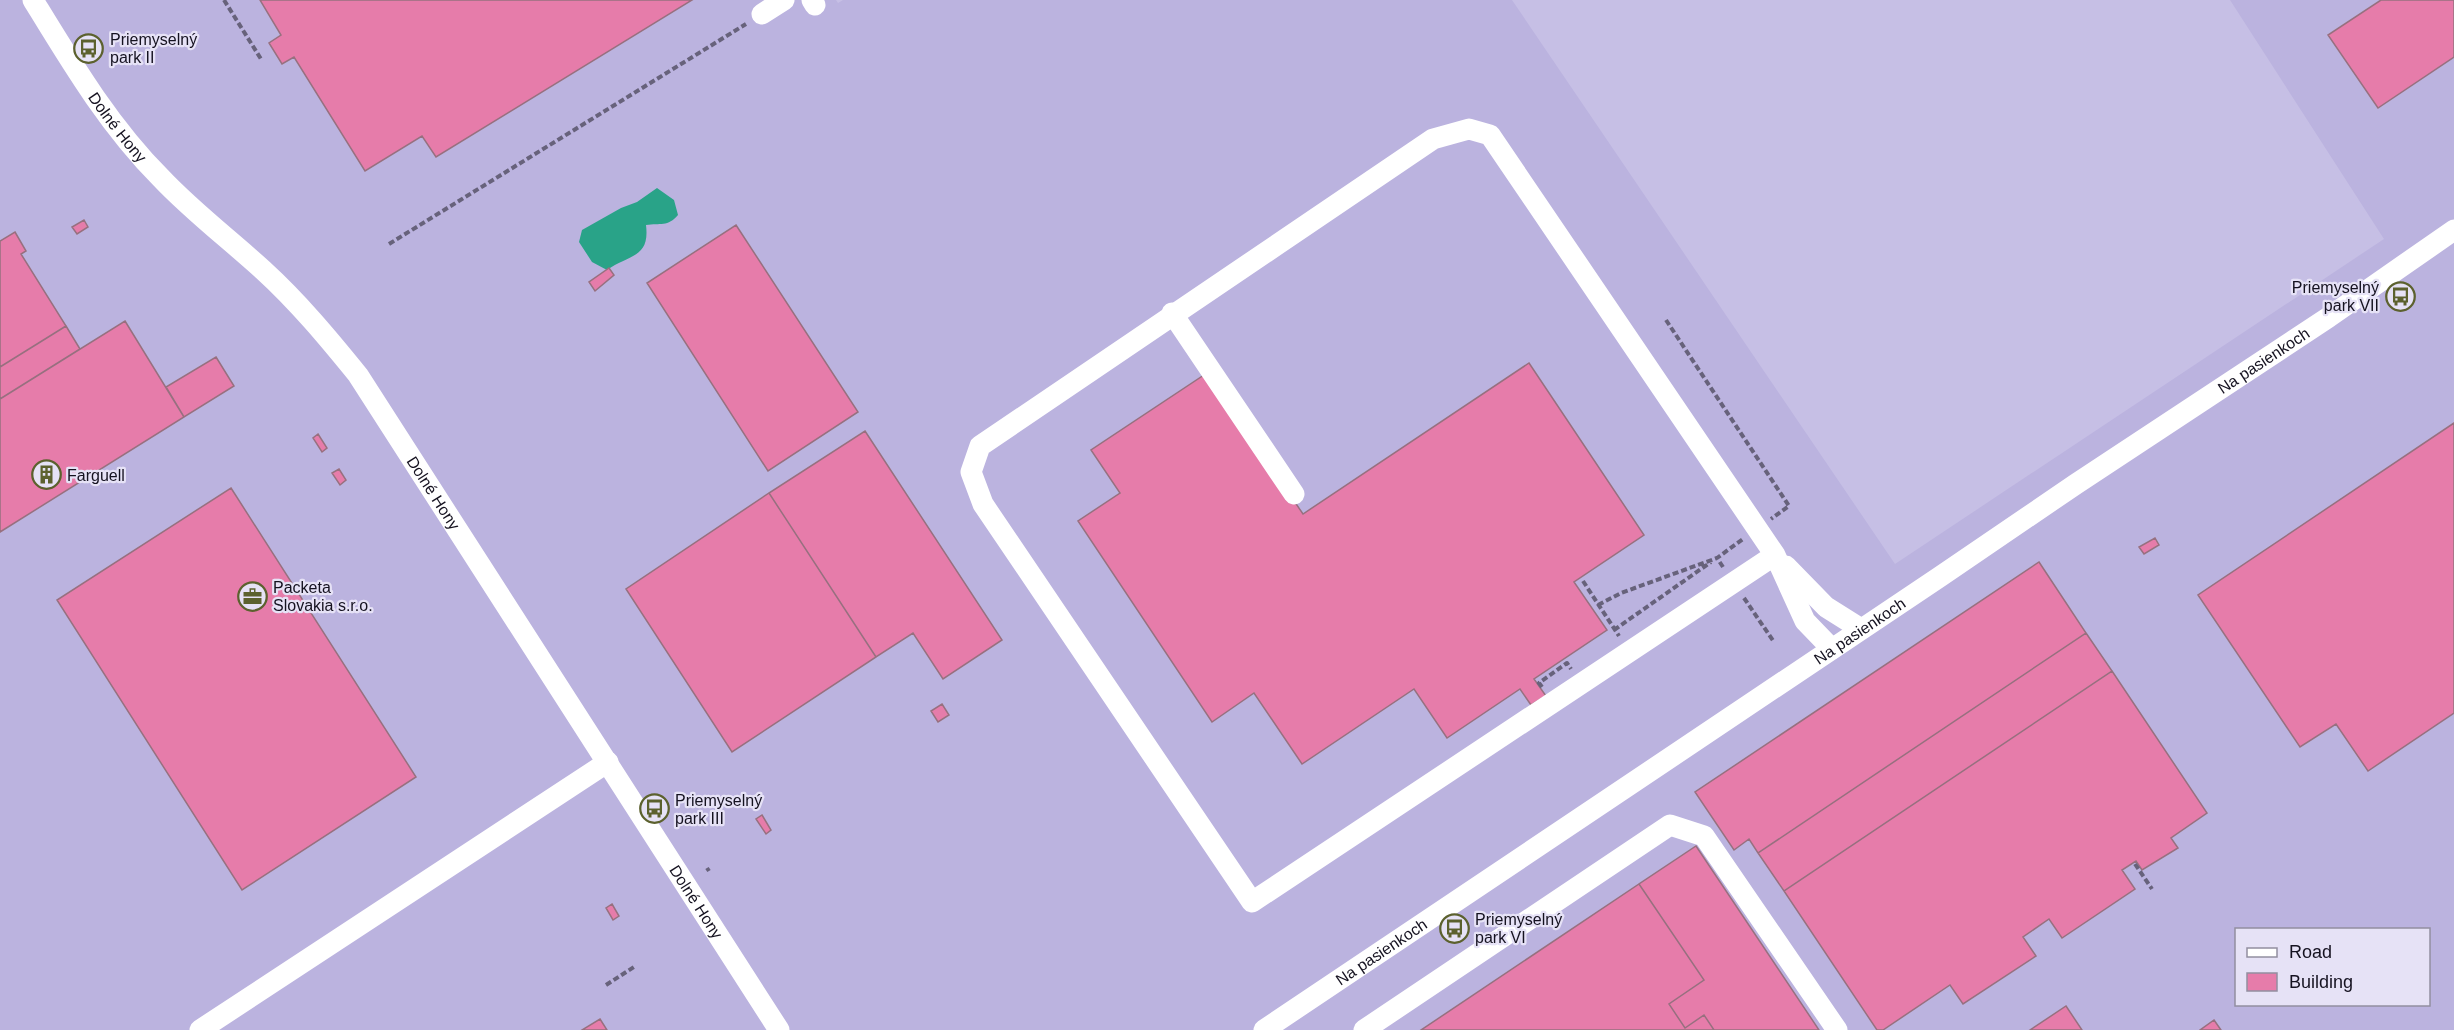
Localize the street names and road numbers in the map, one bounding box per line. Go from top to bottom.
street label: Dolné Hony [85,89,150,166]
street label: Na pasienkoch [2215,324,2313,397]
street label: Dolné Hony [404,453,463,533]
street label: Na pasienkoch [1811,595,1908,668]
street label: Dolné Hony [666,862,726,942]
street label: Na pasienkoch [1333,915,1430,988]

